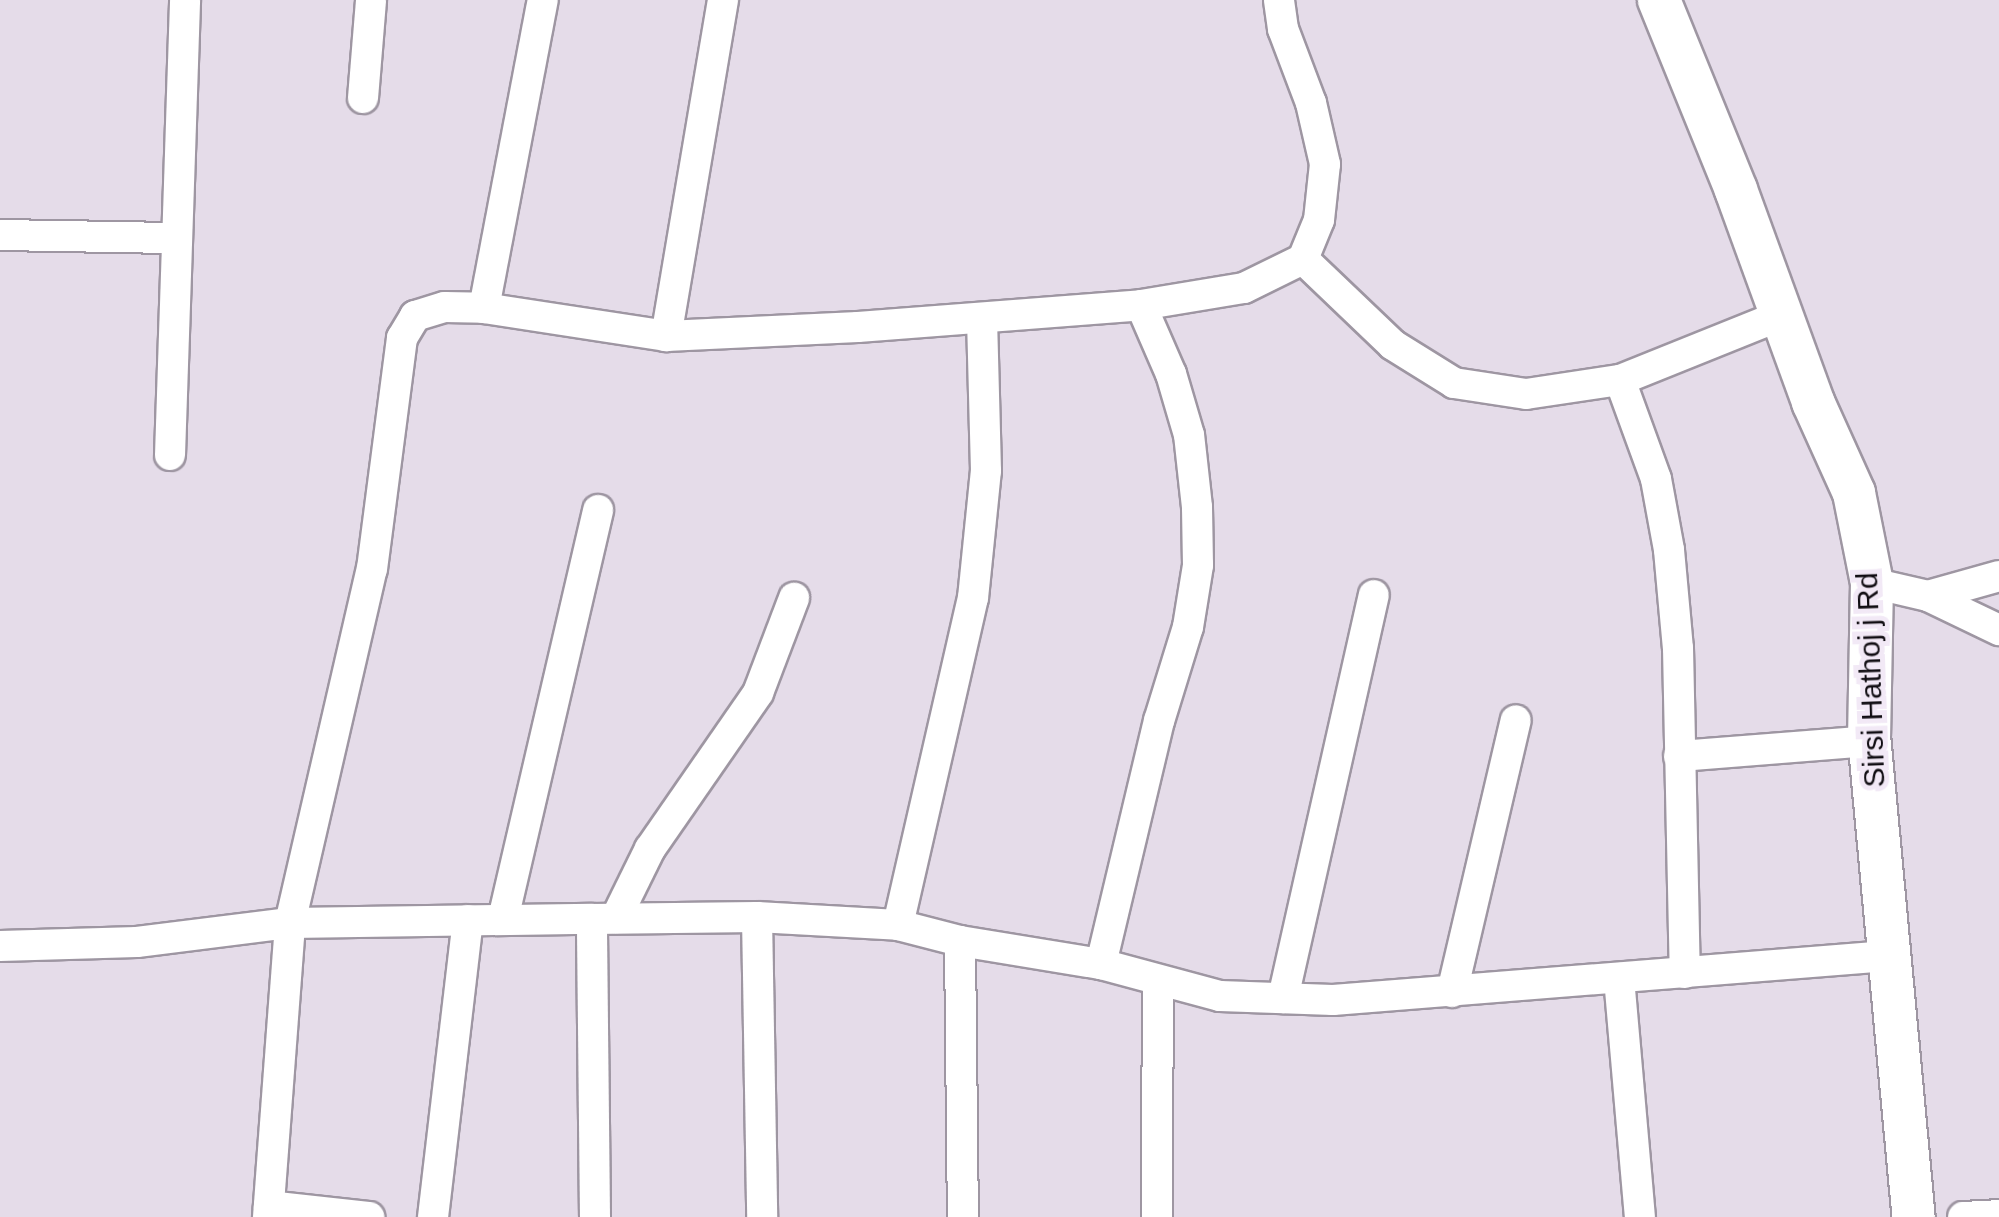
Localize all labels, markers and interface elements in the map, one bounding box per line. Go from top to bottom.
street label: Sirsi Hathoj j Rd [1849,572,1893,788]

